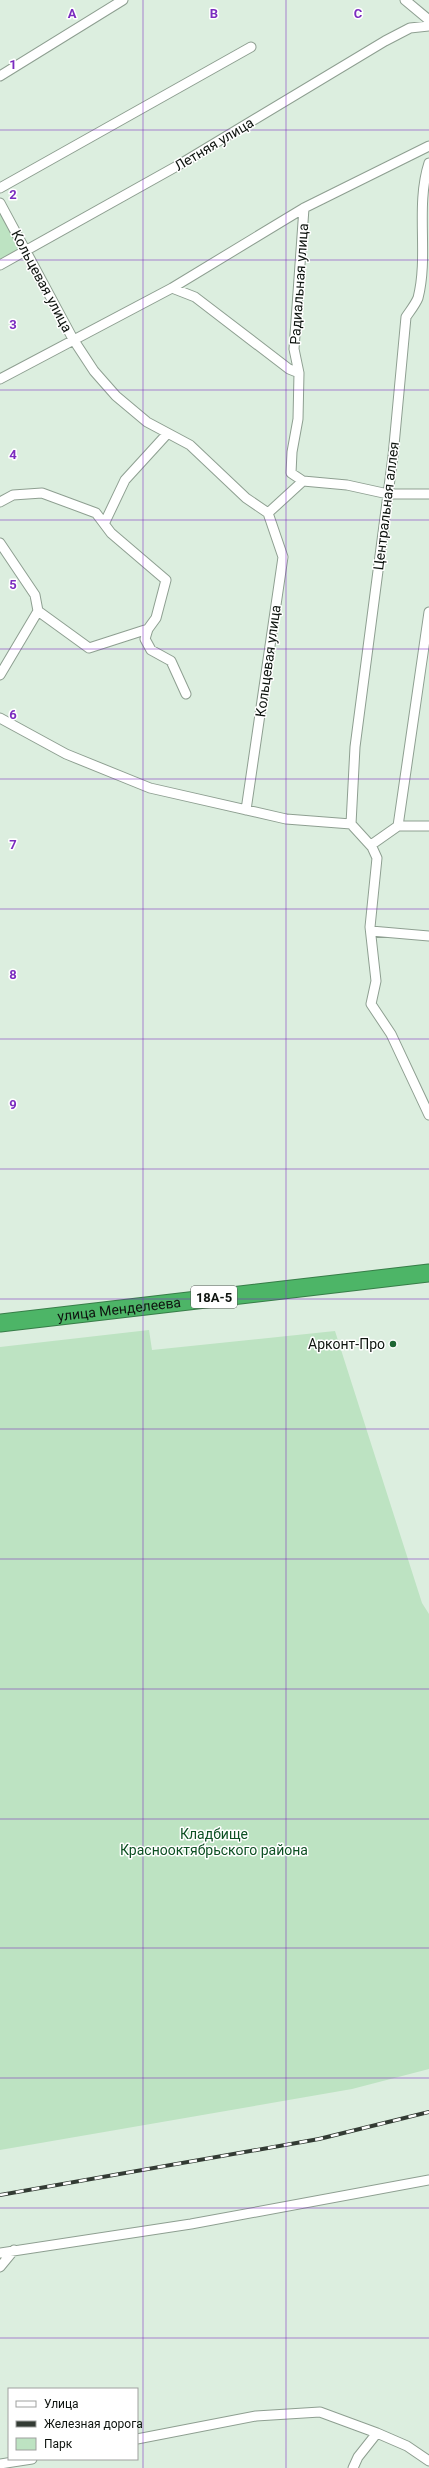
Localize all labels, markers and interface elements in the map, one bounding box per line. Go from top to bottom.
text: A [68,6,77,21]
text: B [210,6,218,21]
text: C [354,6,363,21]
text: 1 [9,57,17,72]
street label: Летняя улица [172,114,256,174]
text: 2 [9,187,17,202]
street label: Радиальная улица [287,223,311,345]
street label: Кольцевая улица [8,227,76,335]
text: 3 [9,317,17,332]
street label: Центральная аллея [370,441,402,571]
text: 4 [9,447,17,462]
text: 5 [9,577,17,592]
street label: Кольцевая улица [252,604,284,718]
text: 6 [9,707,17,722]
text: 7 [9,837,17,852]
text: 8 [9,967,17,982]
text: 9 [9,1097,17,1112]
road number: 18А-5 [191,1286,237,1308]
street label: улица Менделеева [57,1294,182,1324]
place label: Арконт-Про [308,1336,385,1352]
marker: Арконт-Про [388,1339,398,1349]
park label: Кладбище Краснооктябрьского района [120,1826,308,1858]
legend [8,2388,138,2460]
text: Улица [44,2397,79,2411]
text: Железная дорога [44,2417,143,2431]
text: Парк [44,2437,73,2451]

